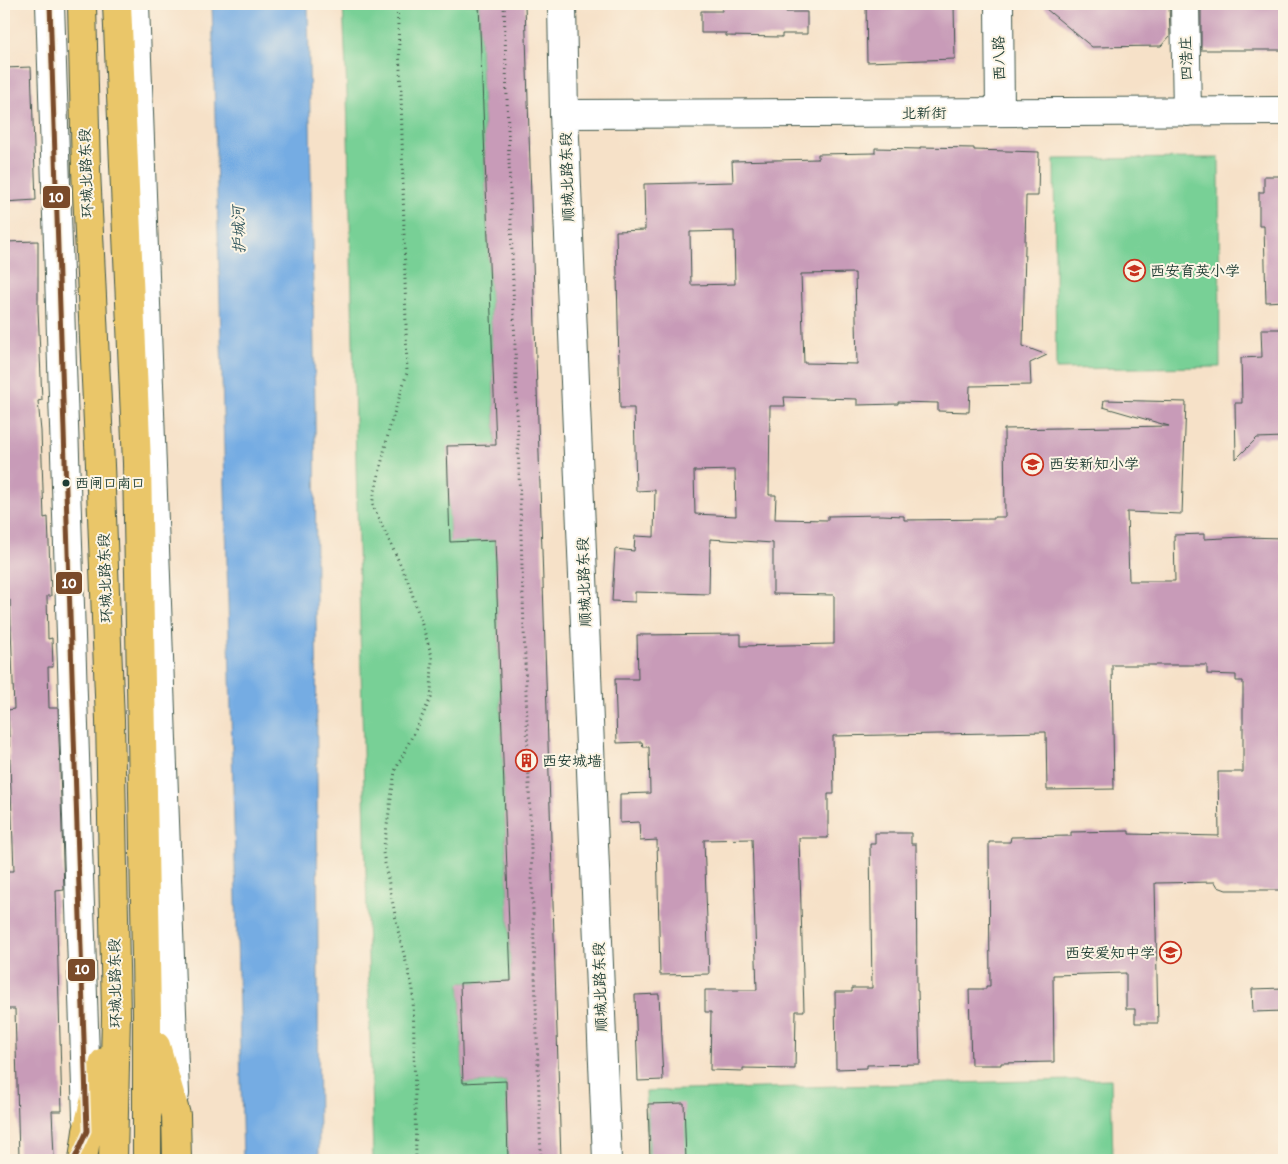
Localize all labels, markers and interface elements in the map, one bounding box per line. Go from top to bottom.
street label: 西八路 [990,35,1008,81]
street label: 四浩庄 [1177,35,1195,81]
street label: 北新街 [901,104,947,122]
street label: 环城北路东段 [75,128,97,218]
street label: 顺城北路东段 [556,132,578,222]
line badge: 10 [42,185,71,209]
text: 10 [48,189,64,206]
water label: 护城河 [228,203,249,254]
school or university icon: 西安育英小学 [1122,259,1146,283]
place label: 西安育英小学 [1150,262,1240,280]
school or university icon: 西安新知小学 [1021,452,1045,476]
place label: 西安新知小学 [1049,455,1139,473]
place label: 西闸口南口 [75,475,145,492]
marker: 西闸口南口 [61,478,71,488]
street label: 环城北路东段 [94,533,116,623]
street label: 顺城北路东段 [573,537,595,627]
line badge: 10 [55,571,83,595]
text: 10 [61,575,77,592]
building icon: 西安城墙 [514,749,538,773]
place label: 西安城墙 [542,752,602,770]
street label: 环城北路东段 [105,938,125,1028]
school or university icon: 西安爱知中学 [1159,941,1183,965]
street label: 顺城北路东段 [589,942,611,1032]
place label: 西安爱知中学 [1065,944,1155,962]
line badge: 10 [67,958,96,982]
text: 10 [74,961,90,978]

